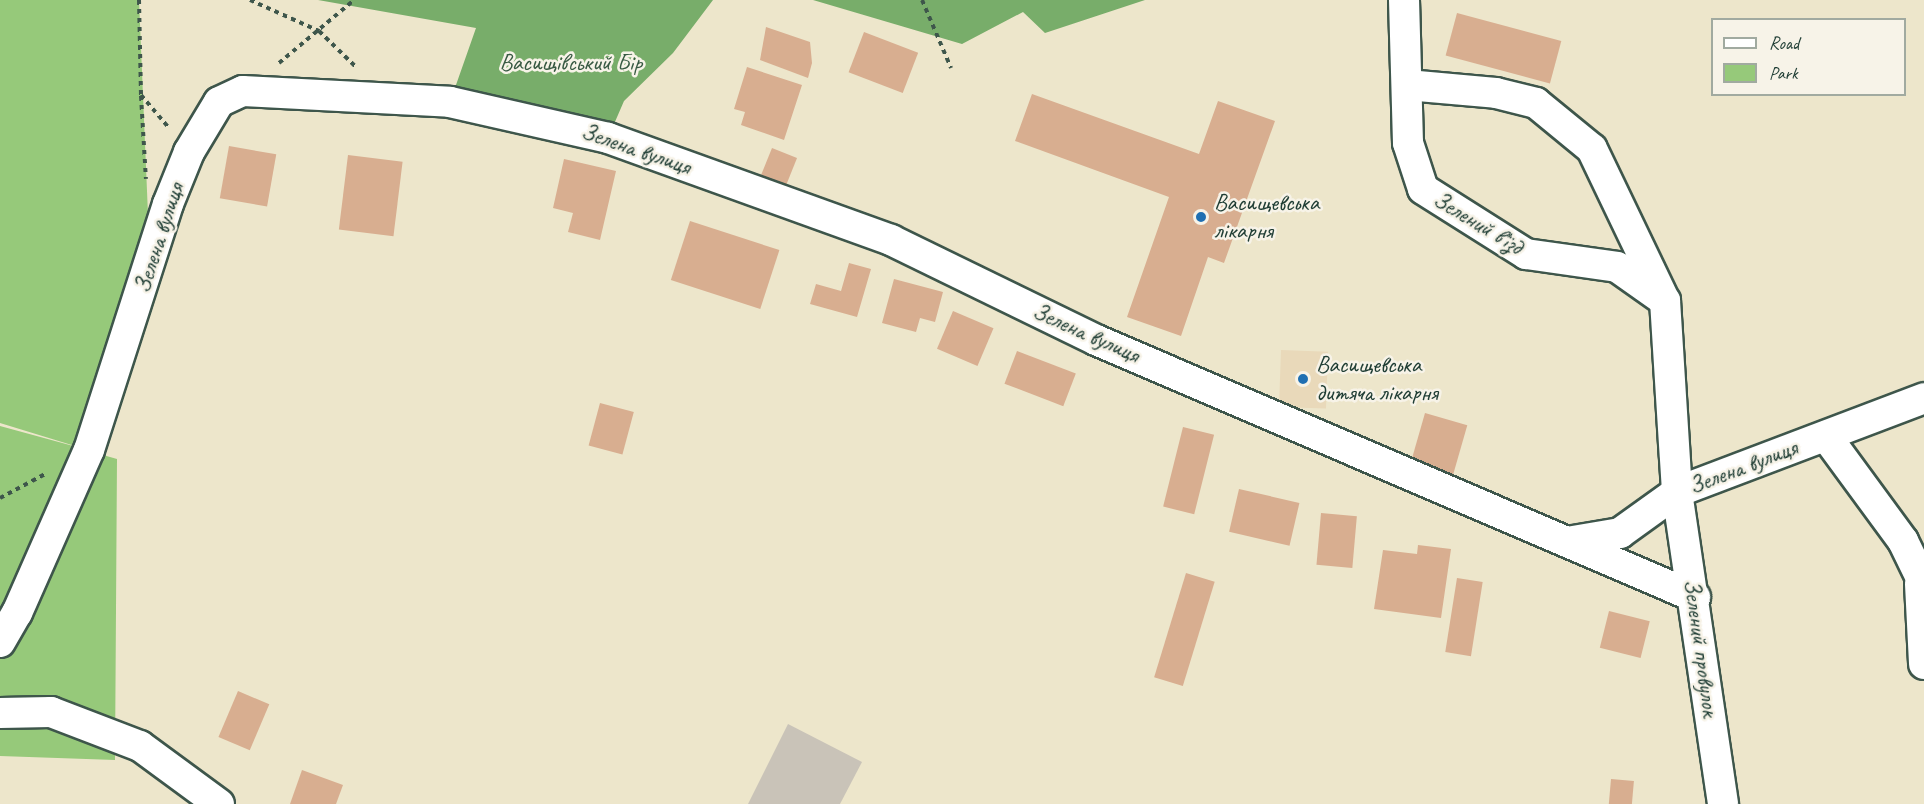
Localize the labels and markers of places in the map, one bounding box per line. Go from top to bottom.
place label: Васищевська лікарня [1214,189,1319,245]
marker: Васищевська лікарня [1192,208,1210,226]
place label: Васищевська дитяча лікарня [1316,351,1438,407]
marker: Васищевська дитяча лікарня [1294,370,1312,388]

